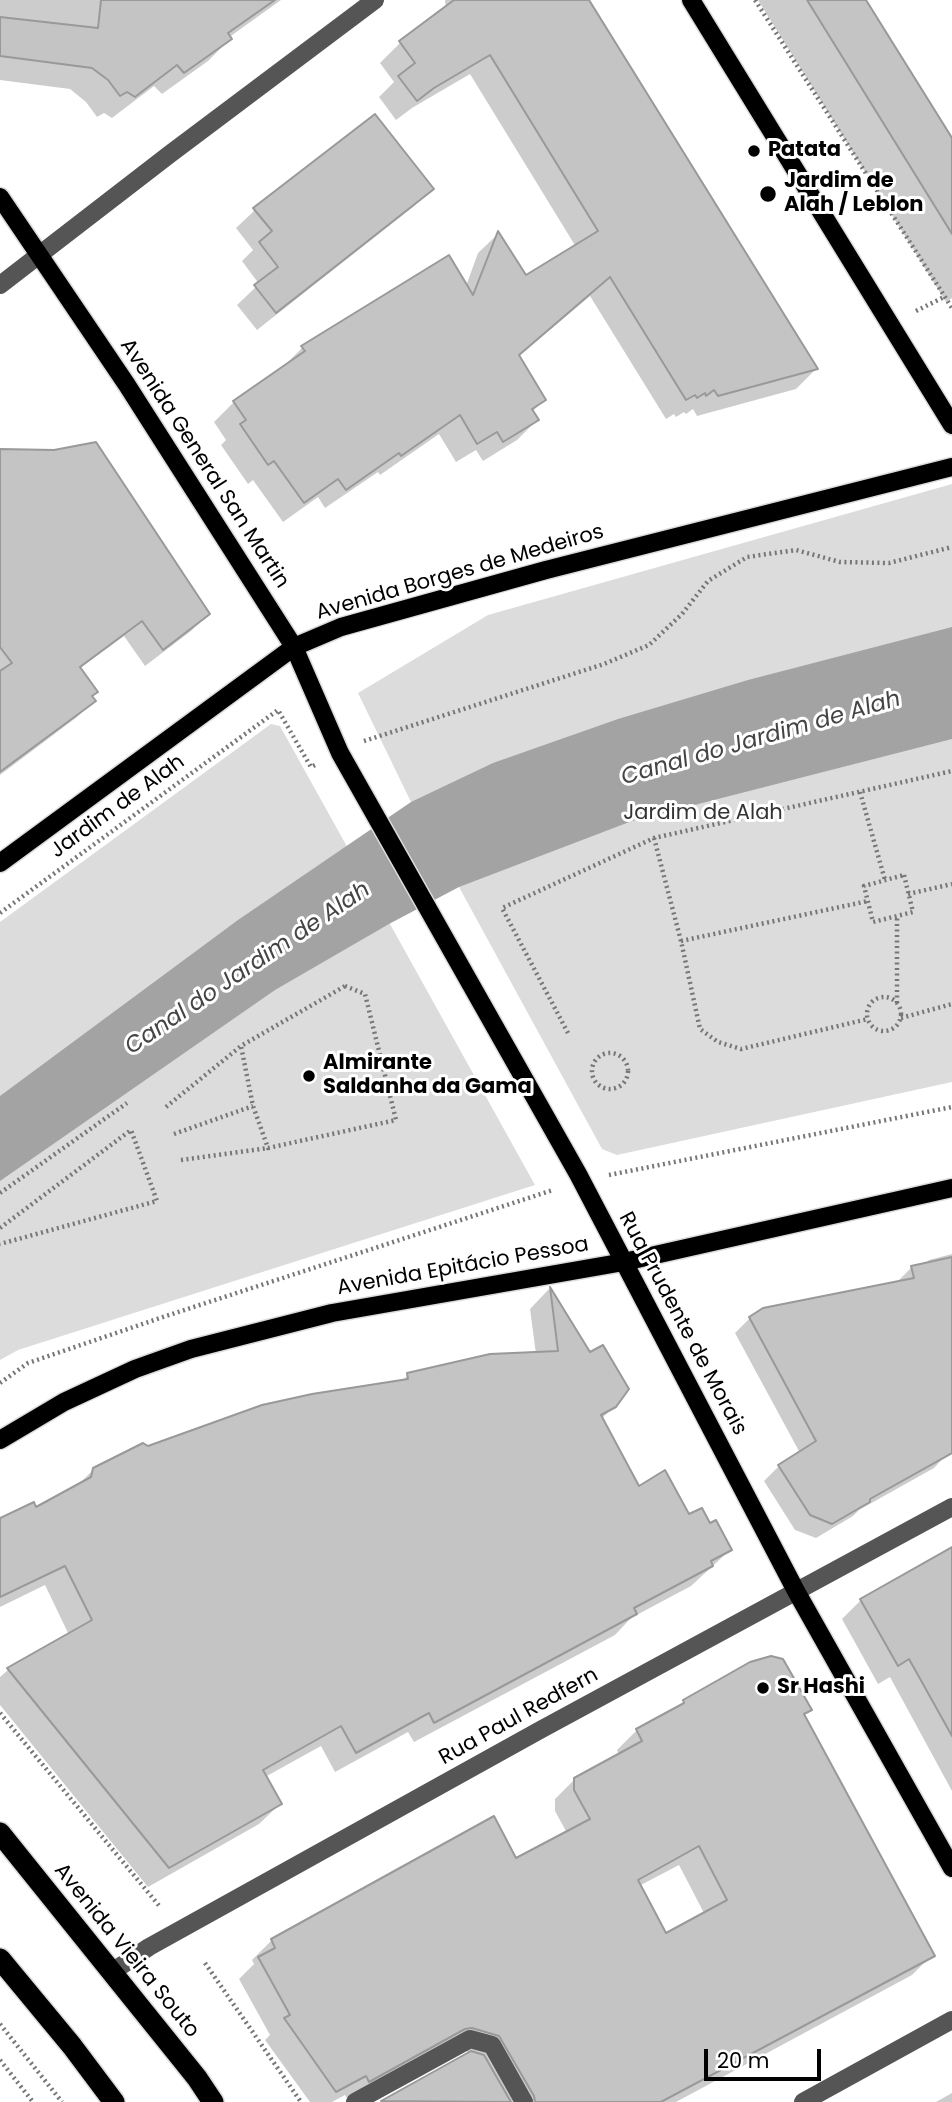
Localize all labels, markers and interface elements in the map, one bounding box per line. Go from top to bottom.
place label: Patata [768,138,841,164]
marker: Patata [746,143,762,159]
place label: Jardim de Alah / Leblon [784,169,923,219]
marker: Jardim de Alah / Leblon [758,184,778,204]
street label: Avenida General San Martin [114,335,294,593]
street label: Avenida Borges de Medeiros [313,520,607,626]
water label: Canal do Jardim de Alah [618,686,904,792]
street label: Jardim de Alah [46,750,190,864]
park label: Jardim de Alah [623,801,783,827]
water label: Canal do Jardim de Alah [120,877,376,1061]
place label: Almirante Saldanha da Gama [323,1051,532,1101]
marker: Almirante Saldanha da Gama [301,1068,317,1084]
street label: Rua Prudente de Morais [612,1208,752,1440]
street label: Avenida Epitácio Pessoa [335,1232,591,1302]
street label: Rua Paul Redfern [435,1663,603,1771]
place label: Sr Hashi [777,1675,865,1701]
marker: Sr Hashi [755,1680,771,1696]
street label: Avenida Vieira Souto [48,1859,204,2043]
scale bar [707,2036,824,2080]
text: 20 m [717,2046,770,2075]

